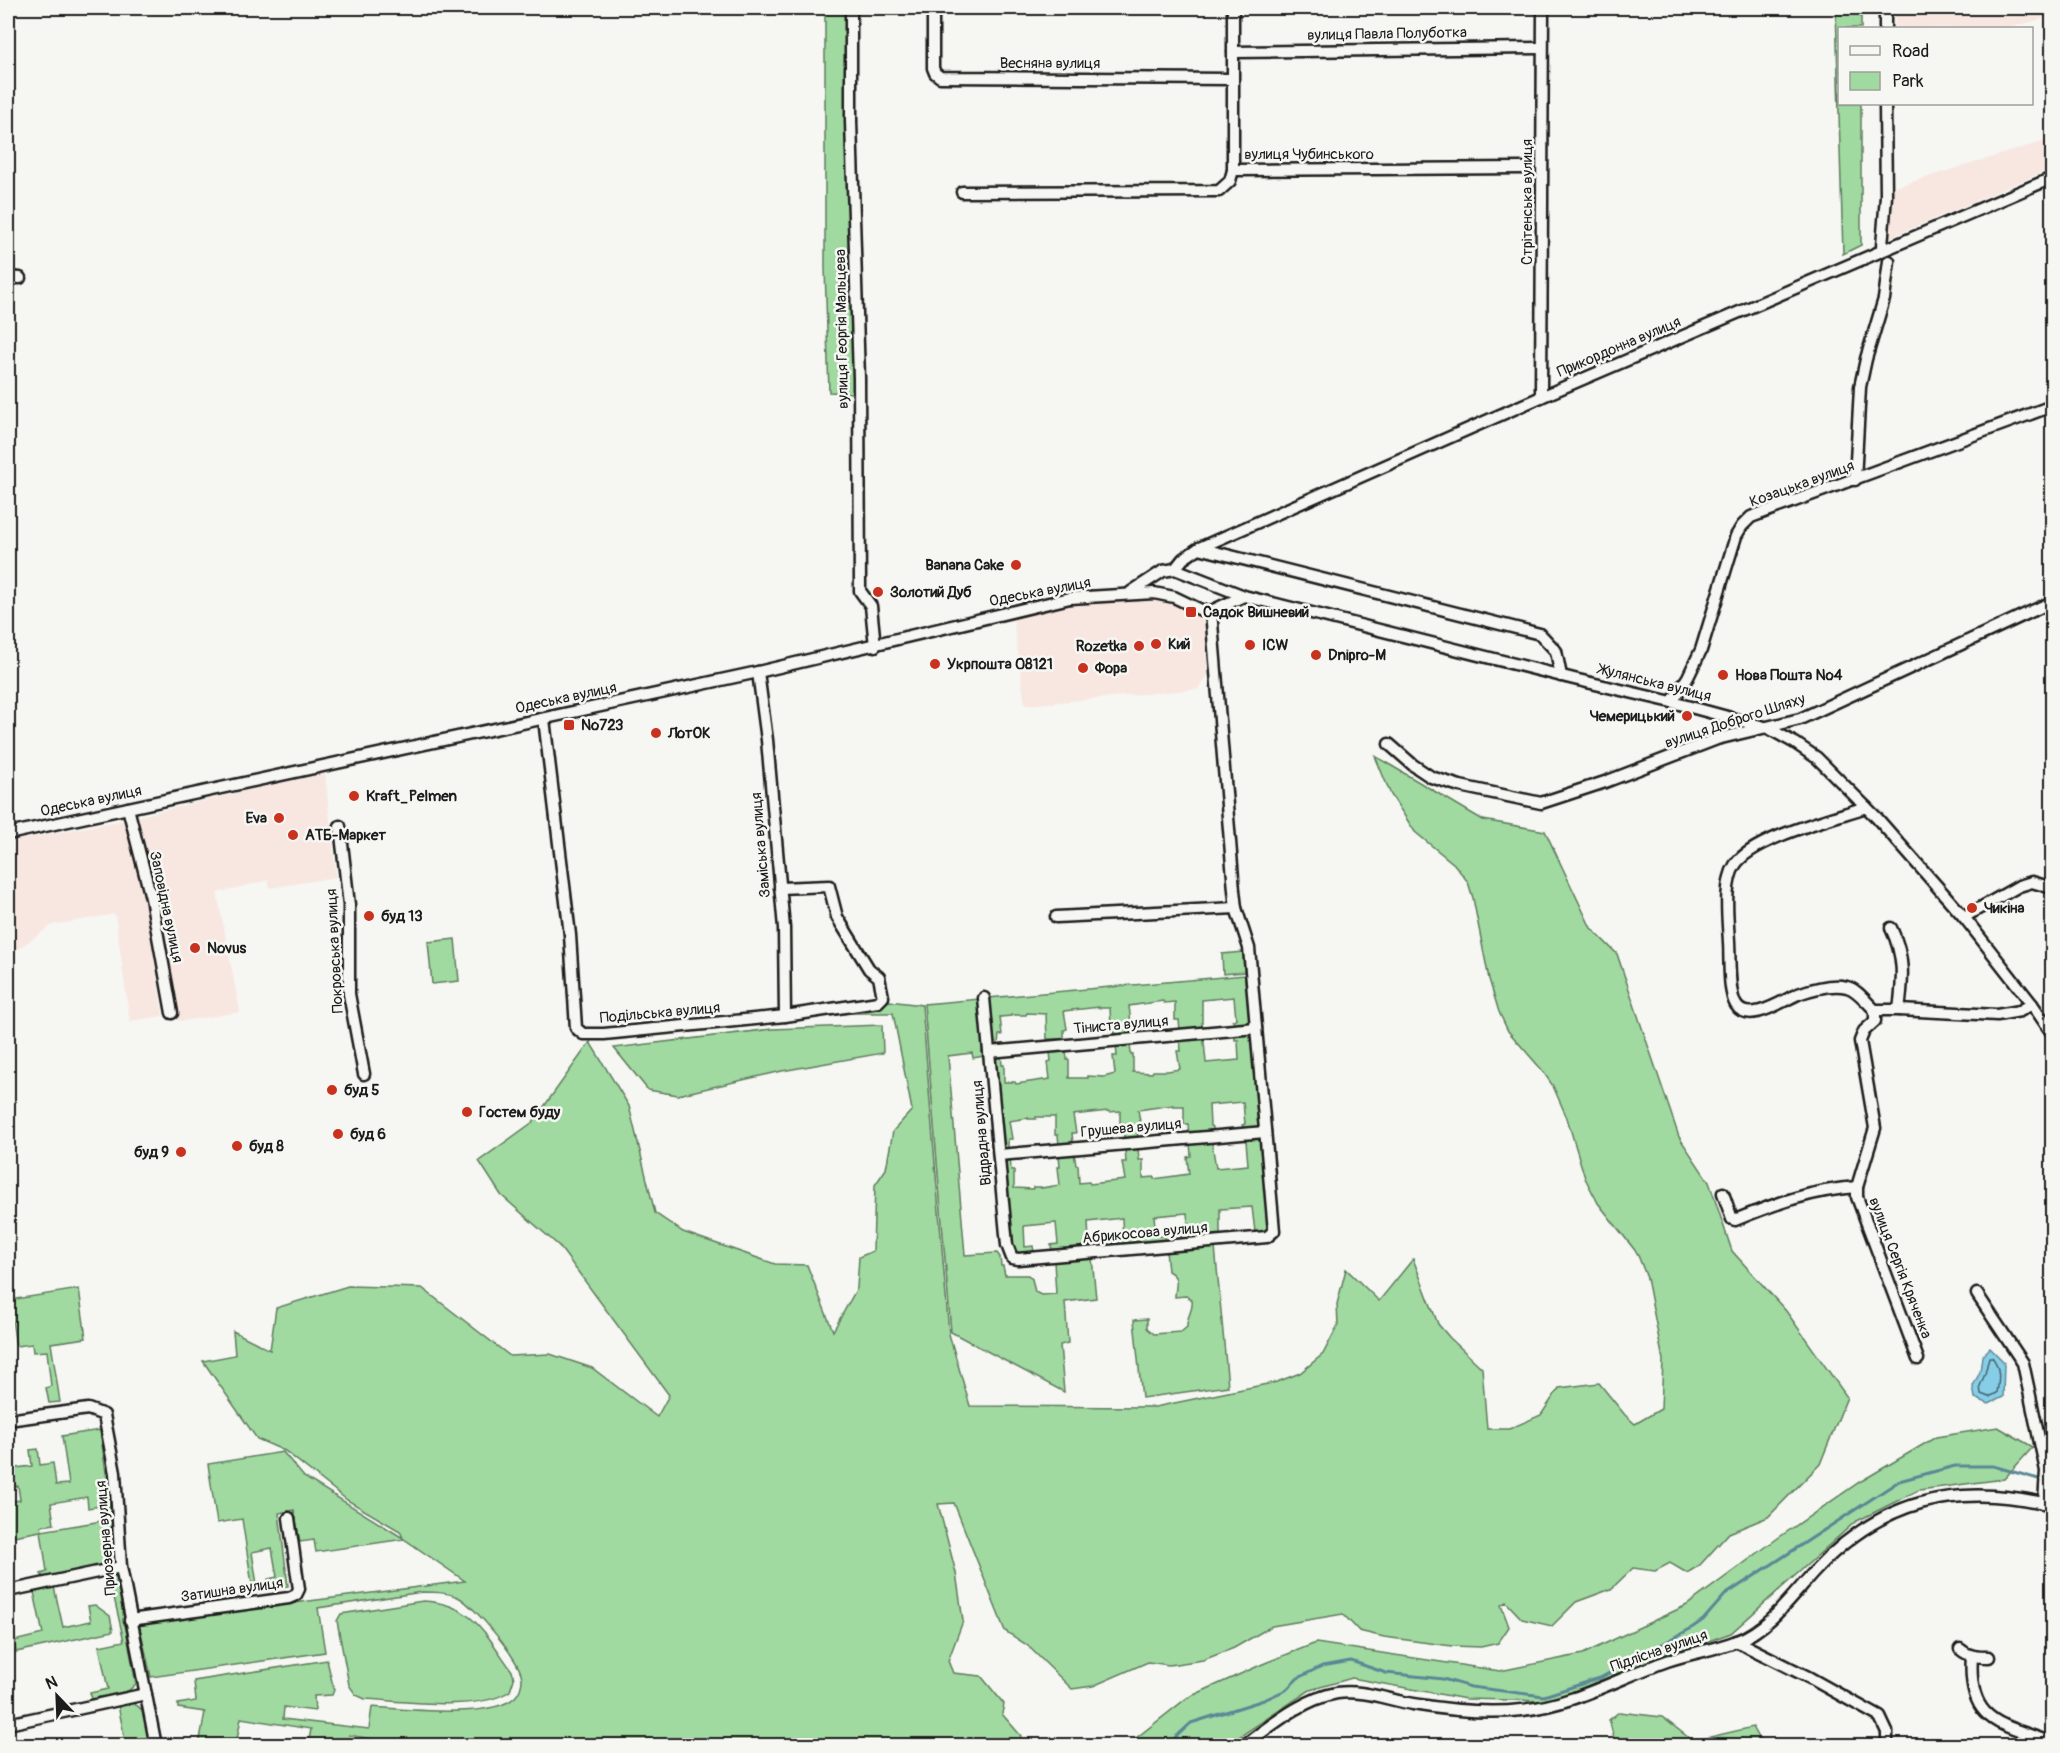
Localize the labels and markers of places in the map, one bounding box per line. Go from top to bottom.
place label: Banana Cake [925,556,1005,575]
marker: Banana Cake [1009,558,1023,572]
place label: Золотий Дуб [890,583,972,602]
marker: Золотий Дуб [871,585,885,599]
place label: Садок Вишневий [1203,603,1309,622]
marker: Садок Вишневий [1184,605,1198,619]
place label: Кий [1168,635,1191,654]
place label: ICW [1262,636,1288,655]
place label: Rozetka [1076,637,1127,656]
marker: Кий [1149,637,1163,651]
marker: ICW [1243,638,1257,652]
marker: Rozetka [1132,639,1146,653]
place label: Dnipro-M [1328,646,1386,665]
marker: Dnipro-M [1309,648,1323,662]
place label: Укрпошта 08121 [947,655,1053,674]
marker: Укрпошта 08121 [928,657,942,671]
place label: Фора [1094,659,1127,678]
marker: Фора [1076,661,1090,675]
place label: Нова Пошта №4 [1735,666,1843,685]
marker: Нова Пошта №4 [1716,668,1730,682]
place label: Чемерицький [1590,707,1675,726]
marker: Чемерицький [1680,709,1694,723]
place label: №723 [581,716,623,735]
marker: №723 [562,718,576,732]
place label: ЛотОК [667,724,711,743]
marker: ЛотОК [649,726,663,740]
place label: Kraft_Pelmen [366,787,457,806]
marker: Kraft_Pelmen [347,789,361,803]
place label: Eva [245,809,267,828]
marker: Eva [272,811,286,825]
place label: АТБ-Маркет [305,826,386,845]
marker: АТБ-Маркет [286,828,300,842]
place label: Чикіна [1984,899,2025,918]
marker: Чикіна [1965,901,1979,915]
place label: буд 13 [381,907,423,926]
marker: буд 13 [362,909,376,923]
place label: Novus [207,939,246,958]
marker: Novus [188,941,202,955]
place label: буд 5 [344,1081,379,1100]
marker: буд 5 [325,1083,339,1097]
place label: Гостем буду [479,1103,561,1122]
marker: Гостем буду [460,1105,474,1119]
place label: буд 6 [350,1125,386,1144]
marker: буд 6 [331,1127,345,1141]
place label: буд 8 [249,1137,284,1156]
marker: буд 8 [230,1139,244,1153]
place label: буд 9 [134,1143,169,1162]
marker: буд 9 [174,1145,188,1159]

